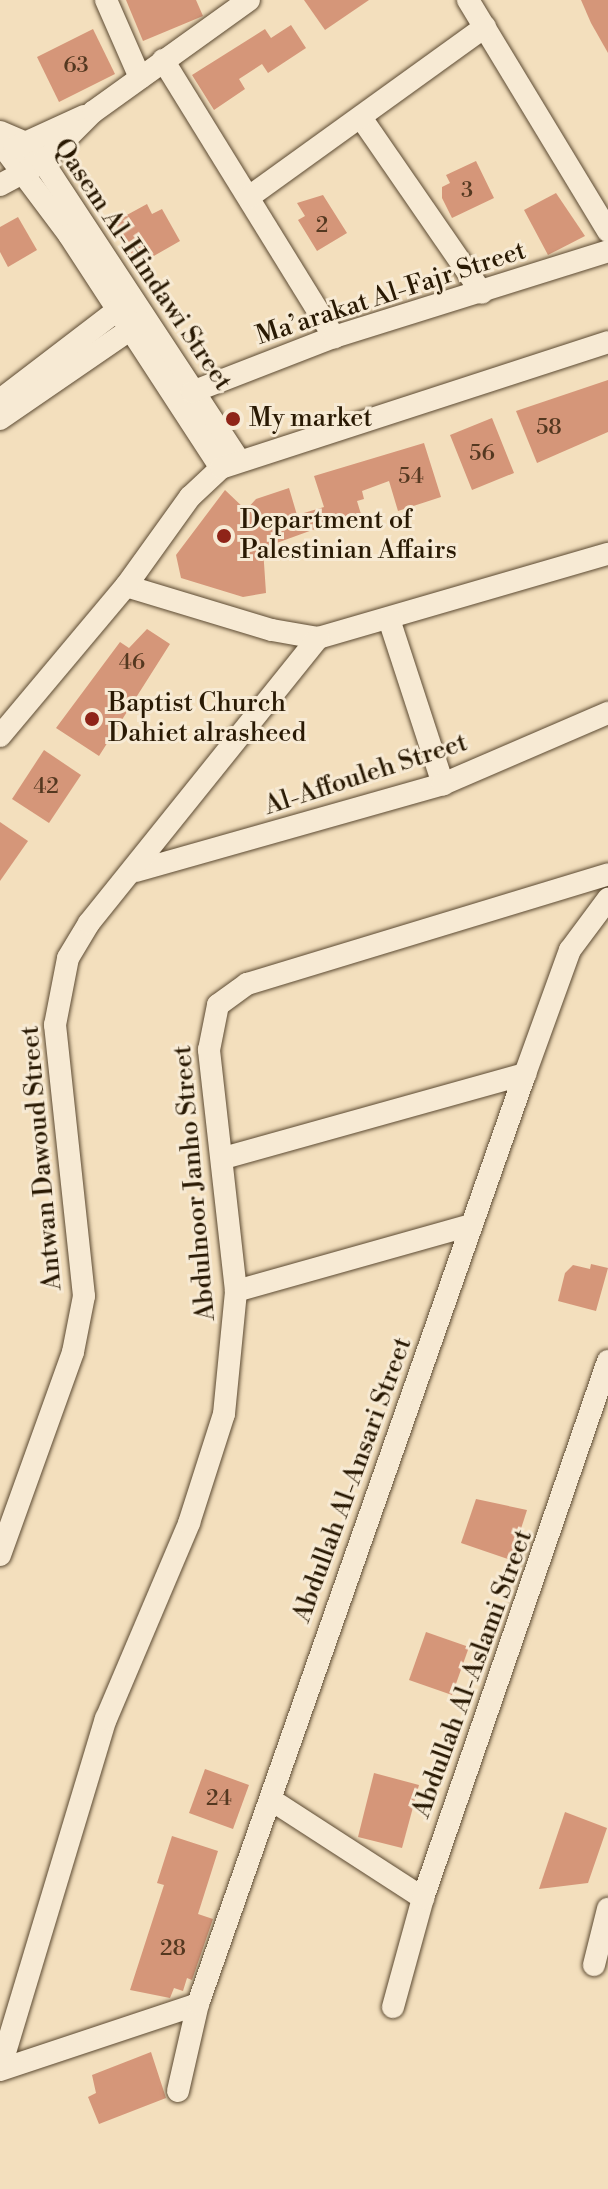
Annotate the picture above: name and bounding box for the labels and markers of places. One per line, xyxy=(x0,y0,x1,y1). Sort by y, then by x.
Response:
place label: My market xyxy=(249,403,373,435)
marker: My market xyxy=(224,410,242,428)
place label: Department of Palestinian Affairs xyxy=(240,505,457,566)
marker: Department of Palestinian Affairs xyxy=(215,527,233,545)
place label: Baptist Church Dahiet alrasheed xyxy=(108,688,306,750)
marker: Baptist Church Dahiet alrasheed xyxy=(83,710,101,728)

